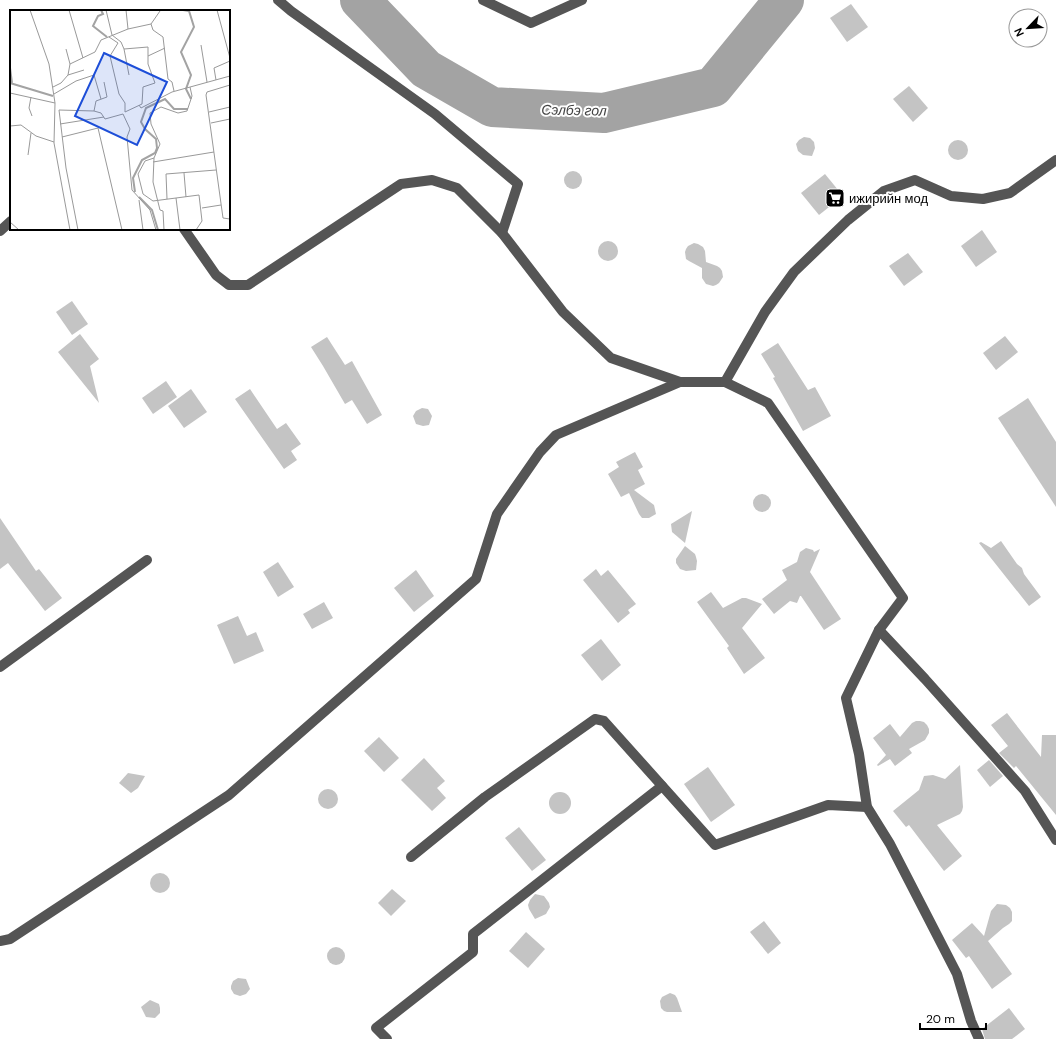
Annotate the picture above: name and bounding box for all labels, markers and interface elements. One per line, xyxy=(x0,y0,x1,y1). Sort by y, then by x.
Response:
north arrow xyxy=(1008,8,1048,48)
inset map xyxy=(10,10,230,230)
text: N xyxy=(1011,26,1027,39)
water label: Сэлбэ гол xyxy=(541,100,607,120)
supermarket icon: ижирийн мод xyxy=(824,187,846,209)
place label: ижирийн мод xyxy=(849,190,928,207)
scale bar xyxy=(920,1005,986,1031)
text: 20 m xyxy=(926,1011,955,1027)

